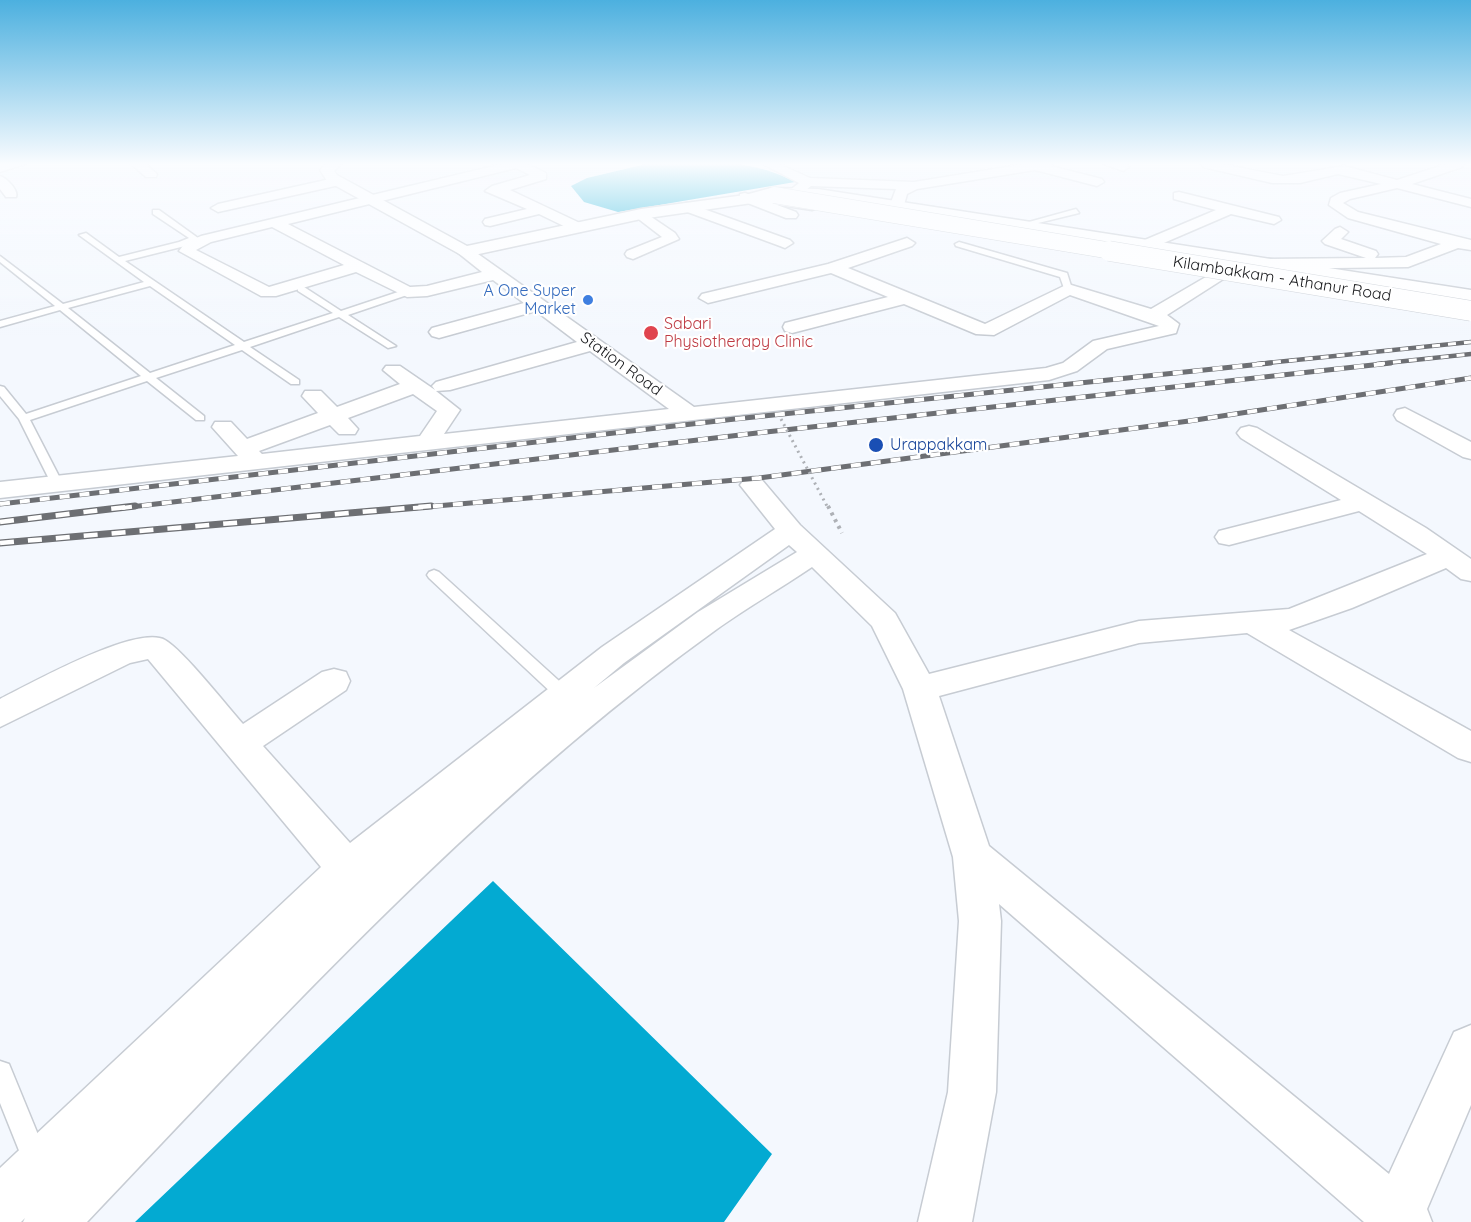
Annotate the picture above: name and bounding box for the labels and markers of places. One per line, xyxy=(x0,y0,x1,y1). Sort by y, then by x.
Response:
place label: A One Super Market xyxy=(483,281,576,319)
marker: A One Super Market xyxy=(581,293,595,307)
place label: Sabari Physiotherapy Clinic xyxy=(664,314,813,352)
marker: Sabari Physiotherapy Clinic xyxy=(642,324,660,342)
place label: Urappakkam xyxy=(890,435,987,455)
marker: Urappakkam xyxy=(867,436,885,454)

